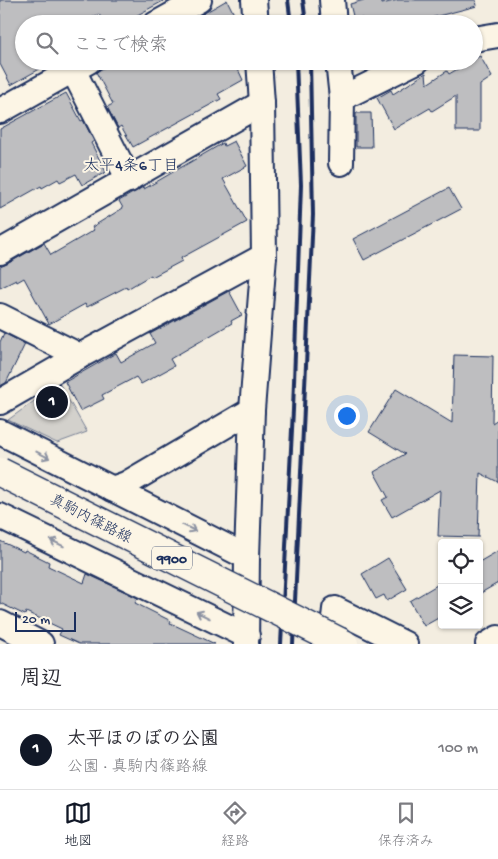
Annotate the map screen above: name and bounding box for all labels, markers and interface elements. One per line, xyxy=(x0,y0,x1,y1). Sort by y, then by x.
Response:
search box xyxy=(15,15,483,70)
icon: search xyxy=(33,29,61,57)
text: ここで検索 xyxy=(73,35,168,58)
district label: 太平4条6丁目 xyxy=(83,157,179,177)
pin: 1 xyxy=(36,383,68,421)
your location xyxy=(334,403,360,429)
one-way arrow xyxy=(36,450,51,460)
street label: 真駒内篠路線 xyxy=(46,490,135,548)
one-way arrow xyxy=(181,523,196,533)
one-way arrow xyxy=(50,538,65,548)
map controls xyxy=(438,539,483,629)
button: locate xyxy=(438,539,483,584)
road number: 9900 xyxy=(152,546,192,570)
button: layers xyxy=(438,584,483,629)
scale bar xyxy=(15,609,76,632)
one-way arrow xyxy=(196,610,211,619)
text: 20 m xyxy=(22,612,50,629)
text: 周辺 xyxy=(20,668,62,693)
text: 太平ほのぼの公園 xyxy=(67,729,219,752)
text: 1 xyxy=(33,740,39,759)
text: 100 m xyxy=(438,740,478,759)
text: 公園 · 真駒内篠路線 xyxy=(67,759,208,778)
tab: 地図 xyxy=(64,799,92,851)
tab: 経路 xyxy=(221,799,249,851)
tab: 保存済み xyxy=(378,799,434,851)

